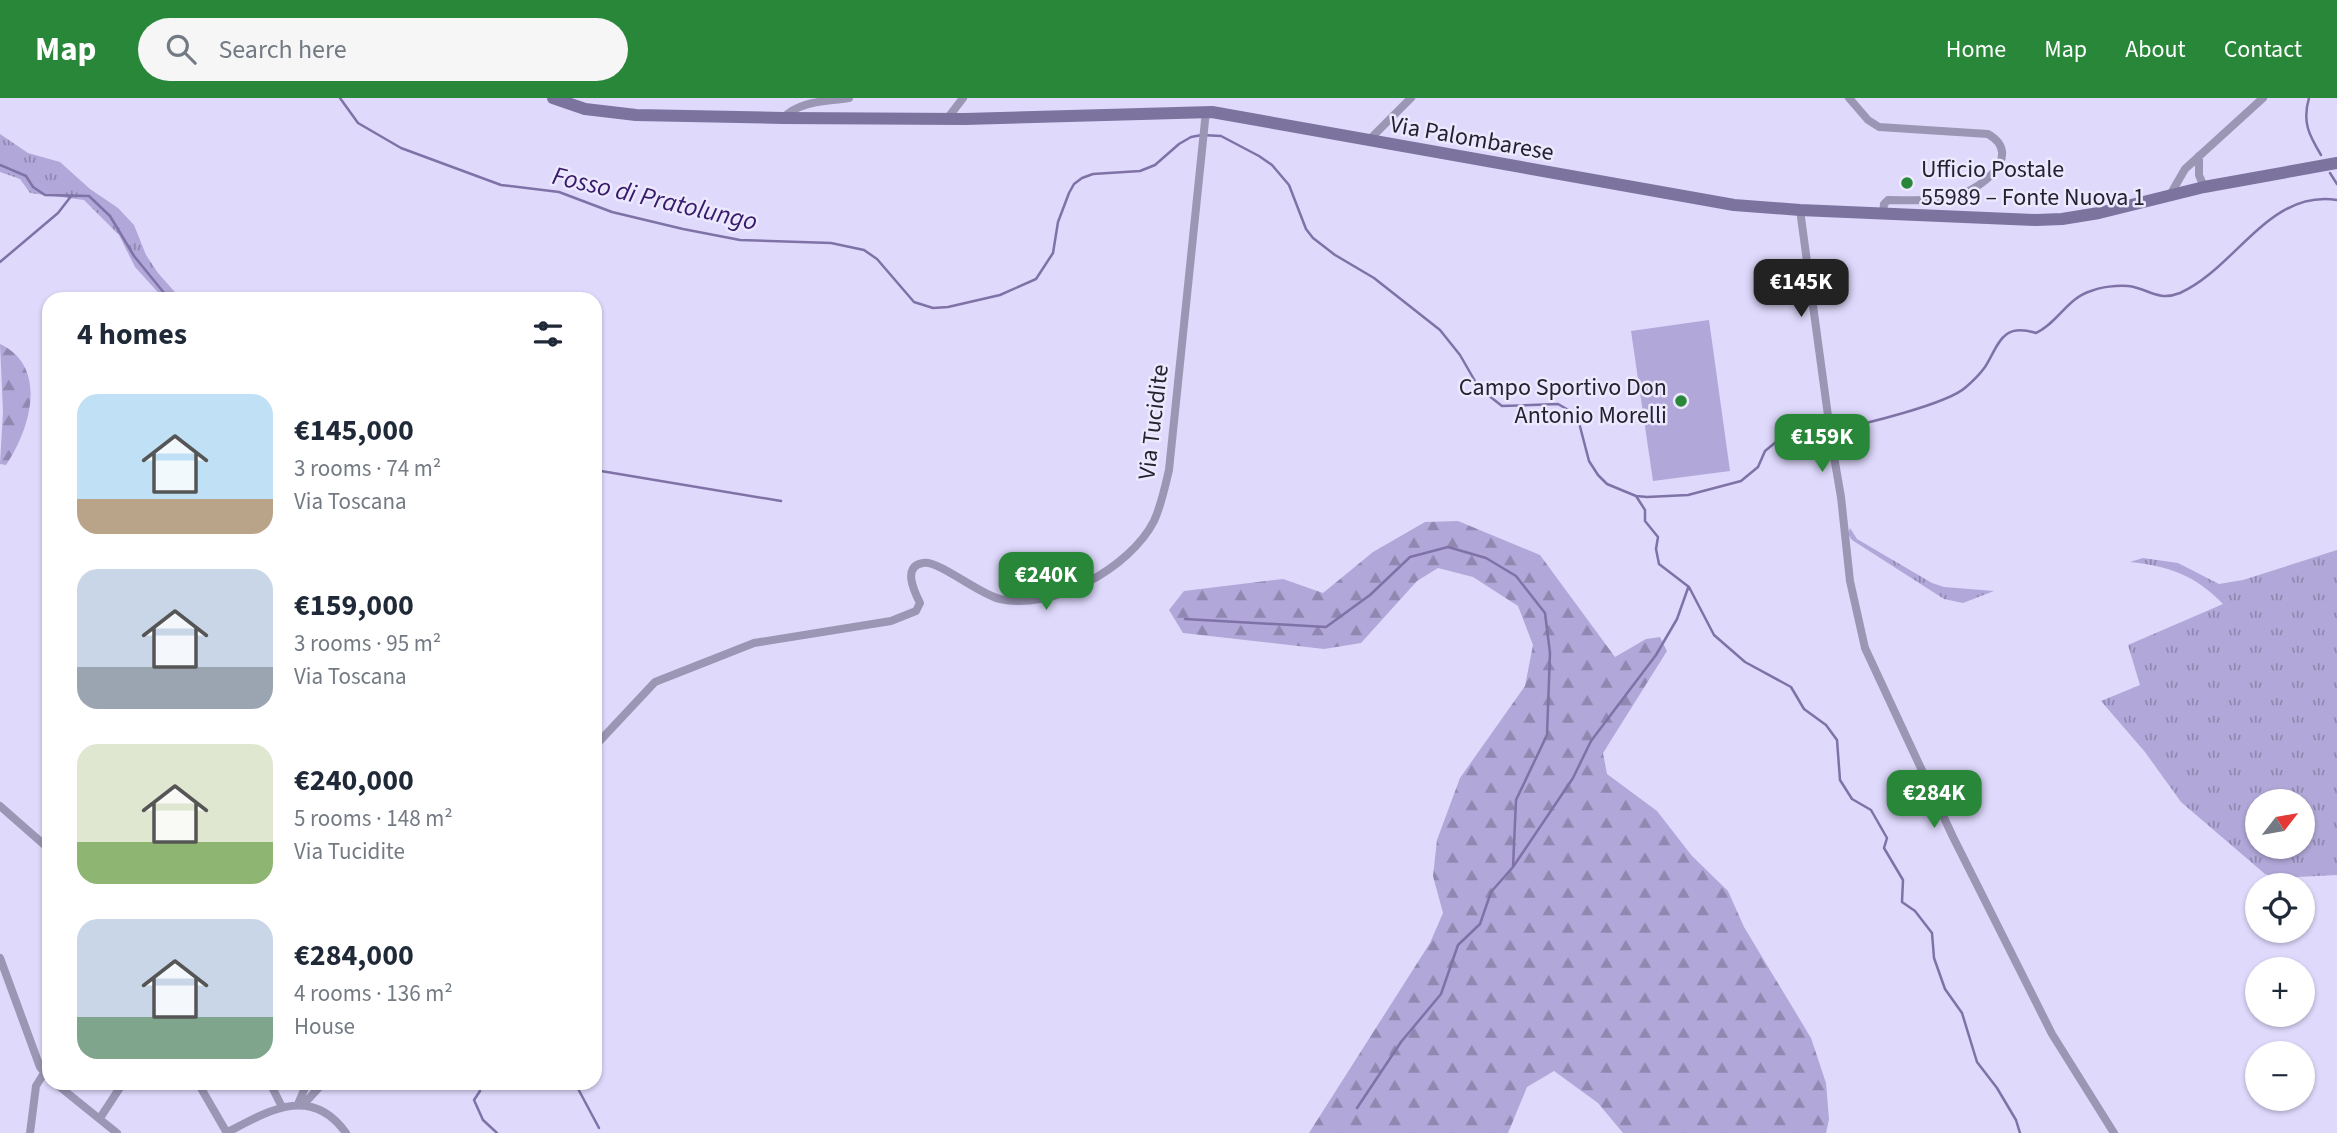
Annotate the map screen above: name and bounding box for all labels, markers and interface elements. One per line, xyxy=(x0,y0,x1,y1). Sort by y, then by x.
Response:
search box xyxy=(138,18,628,81)
text: Map xyxy=(35,26,96,73)
icon: search xyxy=(162,30,200,68)
text: Search here xyxy=(218,31,347,68)
text: Home xyxy=(1946,32,2006,67)
text: Map xyxy=(2044,32,2087,67)
text: About xyxy=(2125,32,2186,67)
text: Contact xyxy=(2224,32,2302,67)
street label: Via Palombarese xyxy=(1387,107,1557,170)
place label: Ufficio Postale 55989 – Fonte Nuova 1 xyxy=(1921,152,2145,215)
water label: Fosso di Pratolungo xyxy=(549,157,761,240)
marker: Ufficio Postale 55989 – Fonte Nuova 1 xyxy=(1899,175,1915,191)
pin: €145K xyxy=(1752,260,1850,319)
text: €145K xyxy=(1770,265,1832,298)
text: 4 homes xyxy=(77,313,187,356)
icon: filters xyxy=(529,315,567,353)
street label: Via Tucidite xyxy=(1129,362,1178,482)
place label: Campo Sportivo Don Antonio Morelli xyxy=(1459,370,1667,433)
marker: Campo Sportivo Don Antonio Morelli xyxy=(1673,393,1689,409)
text: €145,000 xyxy=(294,409,414,452)
pin: €159K xyxy=(1773,414,1871,474)
text: €159K xyxy=(1791,420,1853,453)
icon: home xyxy=(133,422,217,506)
text: 3 rooms · 74 m² xyxy=(294,452,441,485)
text: Via Toscana xyxy=(294,485,407,518)
pin: €240K xyxy=(997,552,1095,612)
text: €240K xyxy=(1015,558,1077,591)
text: €159,000 xyxy=(294,584,414,627)
icon: home xyxy=(133,597,217,681)
text: 3 rooms · 95 m² xyxy=(294,627,441,660)
text: Via Toscana xyxy=(294,660,407,693)
text: €240,000 xyxy=(294,759,414,802)
pin: €284K xyxy=(1885,770,1983,830)
icon: home xyxy=(133,772,217,856)
text: €284K xyxy=(1903,776,1965,809)
north arrow xyxy=(2245,789,2315,859)
map controls xyxy=(2245,789,2315,1111)
text: 5 rooms · 148 m² xyxy=(294,802,453,835)
text: Via Tucidite xyxy=(294,835,405,868)
button: locate xyxy=(2245,873,2315,943)
text: €284,000 xyxy=(294,934,414,977)
icon: home xyxy=(133,947,217,1031)
button: + xyxy=(2245,957,2315,1027)
text: 4 rooms · 136 m² xyxy=(294,977,453,1010)
text: House xyxy=(294,1010,355,1043)
button: − xyxy=(2245,1041,2315,1111)

